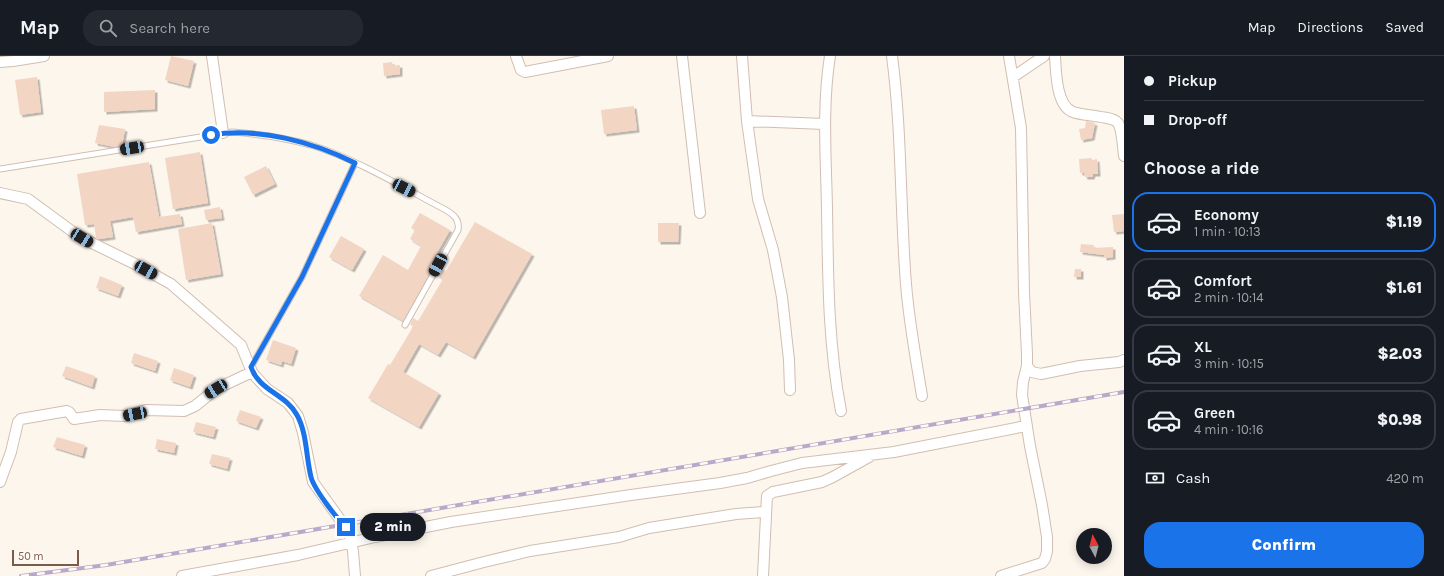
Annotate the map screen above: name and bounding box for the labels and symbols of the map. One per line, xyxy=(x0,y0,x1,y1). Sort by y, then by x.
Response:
route start xyxy=(202,126,220,144)
car xyxy=(119,140,145,156)
car xyxy=(391,177,417,199)
car xyxy=(69,227,95,249)
car xyxy=(427,252,449,278)
car xyxy=(133,259,159,281)
car xyxy=(203,378,229,400)
car xyxy=(122,406,148,422)
callout: 2 min xyxy=(360,513,426,541)
route end xyxy=(337,518,355,536)
north arrow xyxy=(1076,528,1112,564)
scale bar xyxy=(12,548,79,567)

